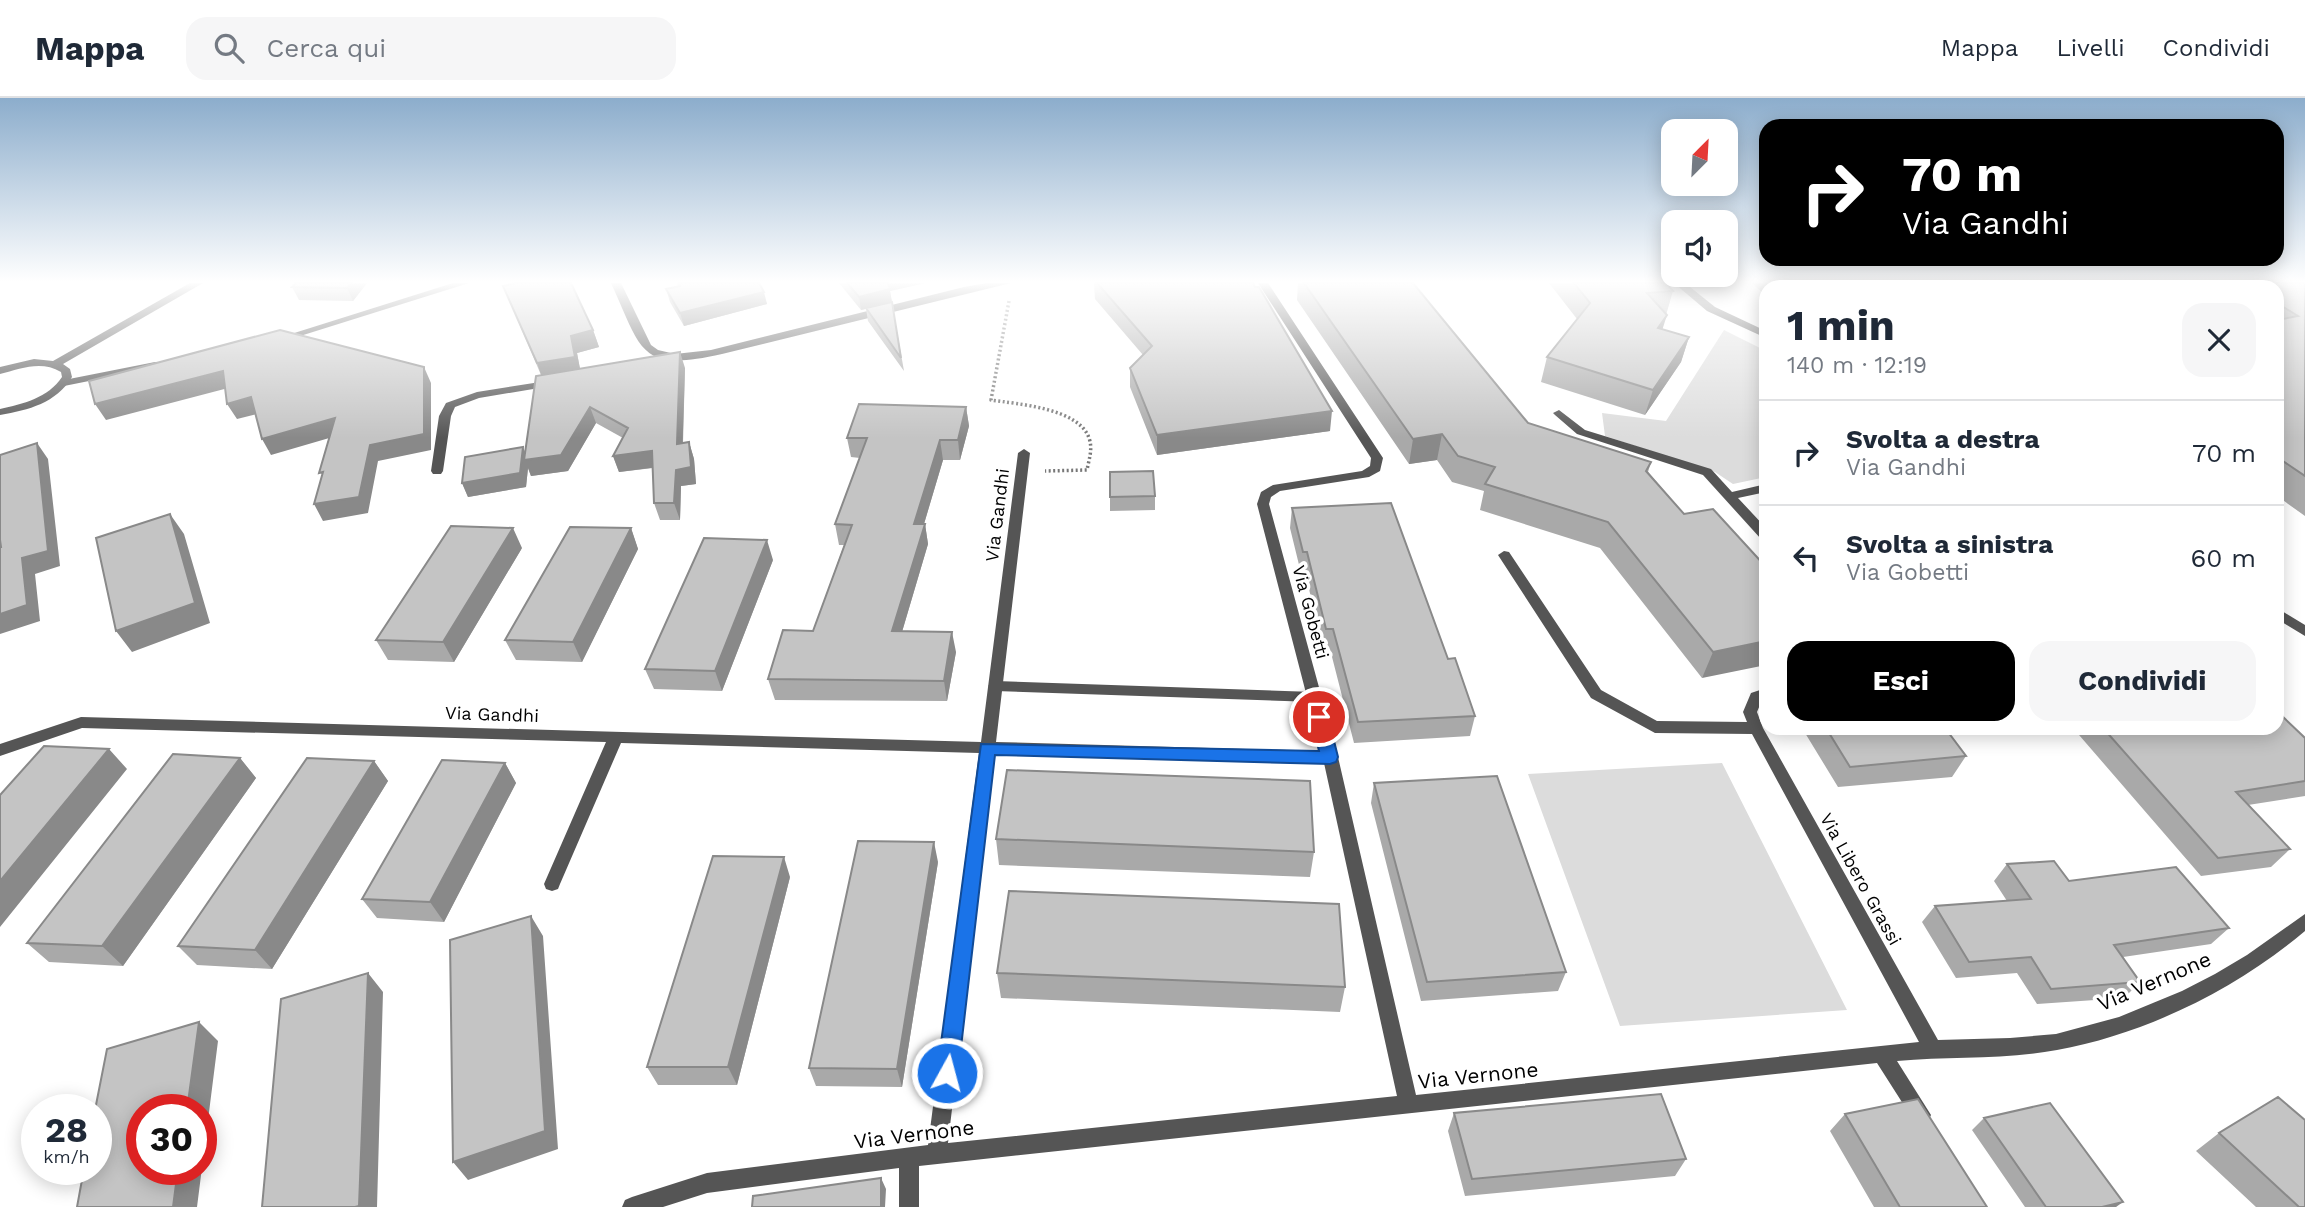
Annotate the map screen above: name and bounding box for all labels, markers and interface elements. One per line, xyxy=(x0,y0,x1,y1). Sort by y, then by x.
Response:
search box xyxy=(186,17,676,80)
text: Mappa xyxy=(35,29,144,68)
icon: search xyxy=(210,29,248,67)
text: Cerca qui xyxy=(266,33,386,63)
text: Mappa xyxy=(1941,34,2018,62)
text: Livelli xyxy=(2056,34,2125,62)
text: Condividi xyxy=(2163,34,2270,62)
north arrow xyxy=(1661,119,1738,196)
map controls xyxy=(1661,119,1738,287)
text: 70 m xyxy=(1902,145,2022,203)
icon: right xyxy=(1787,147,1878,238)
text: Via Gandhi xyxy=(1902,204,2069,242)
button: sound xyxy=(1661,210,1738,287)
text: 1 min xyxy=(1787,301,1895,350)
button: close xyxy=(2182,303,2256,377)
text: 140 m · 12:19 xyxy=(1787,352,1927,379)
text: Svolta a destra xyxy=(1846,424,2039,454)
icon: right xyxy=(1787,434,1825,472)
text: 70 m xyxy=(2192,438,2256,468)
text: Via Gandhi xyxy=(1846,454,1966,481)
street label: Via Gandhi xyxy=(981,467,1013,563)
text: Svolta a sinistra xyxy=(1846,529,2053,559)
icon: left xyxy=(1787,539,1825,577)
text: 60 m xyxy=(2190,543,2256,573)
text: Via Gobetti xyxy=(1846,559,1969,586)
street label: Via Gobetti xyxy=(1288,563,1334,661)
button: Esci xyxy=(1787,641,2015,721)
button: Condividi xyxy=(2029,641,2256,721)
pin xyxy=(1289,687,1349,747)
icon: arrive xyxy=(1300,698,1338,736)
street label: Via Gandhi xyxy=(445,702,539,726)
street label: Via Libero Grassi xyxy=(1816,809,1906,949)
street label: Via Vernone xyxy=(2093,946,2215,1016)
position arrow xyxy=(910,1036,984,1110)
street label: Via Vernone xyxy=(1416,1056,1540,1094)
speed limit sign: 30 xyxy=(126,1094,217,1185)
text: 28 xyxy=(45,1109,88,1151)
street label: Via Vernone xyxy=(852,1114,976,1154)
text: km/h xyxy=(43,1146,90,1167)

